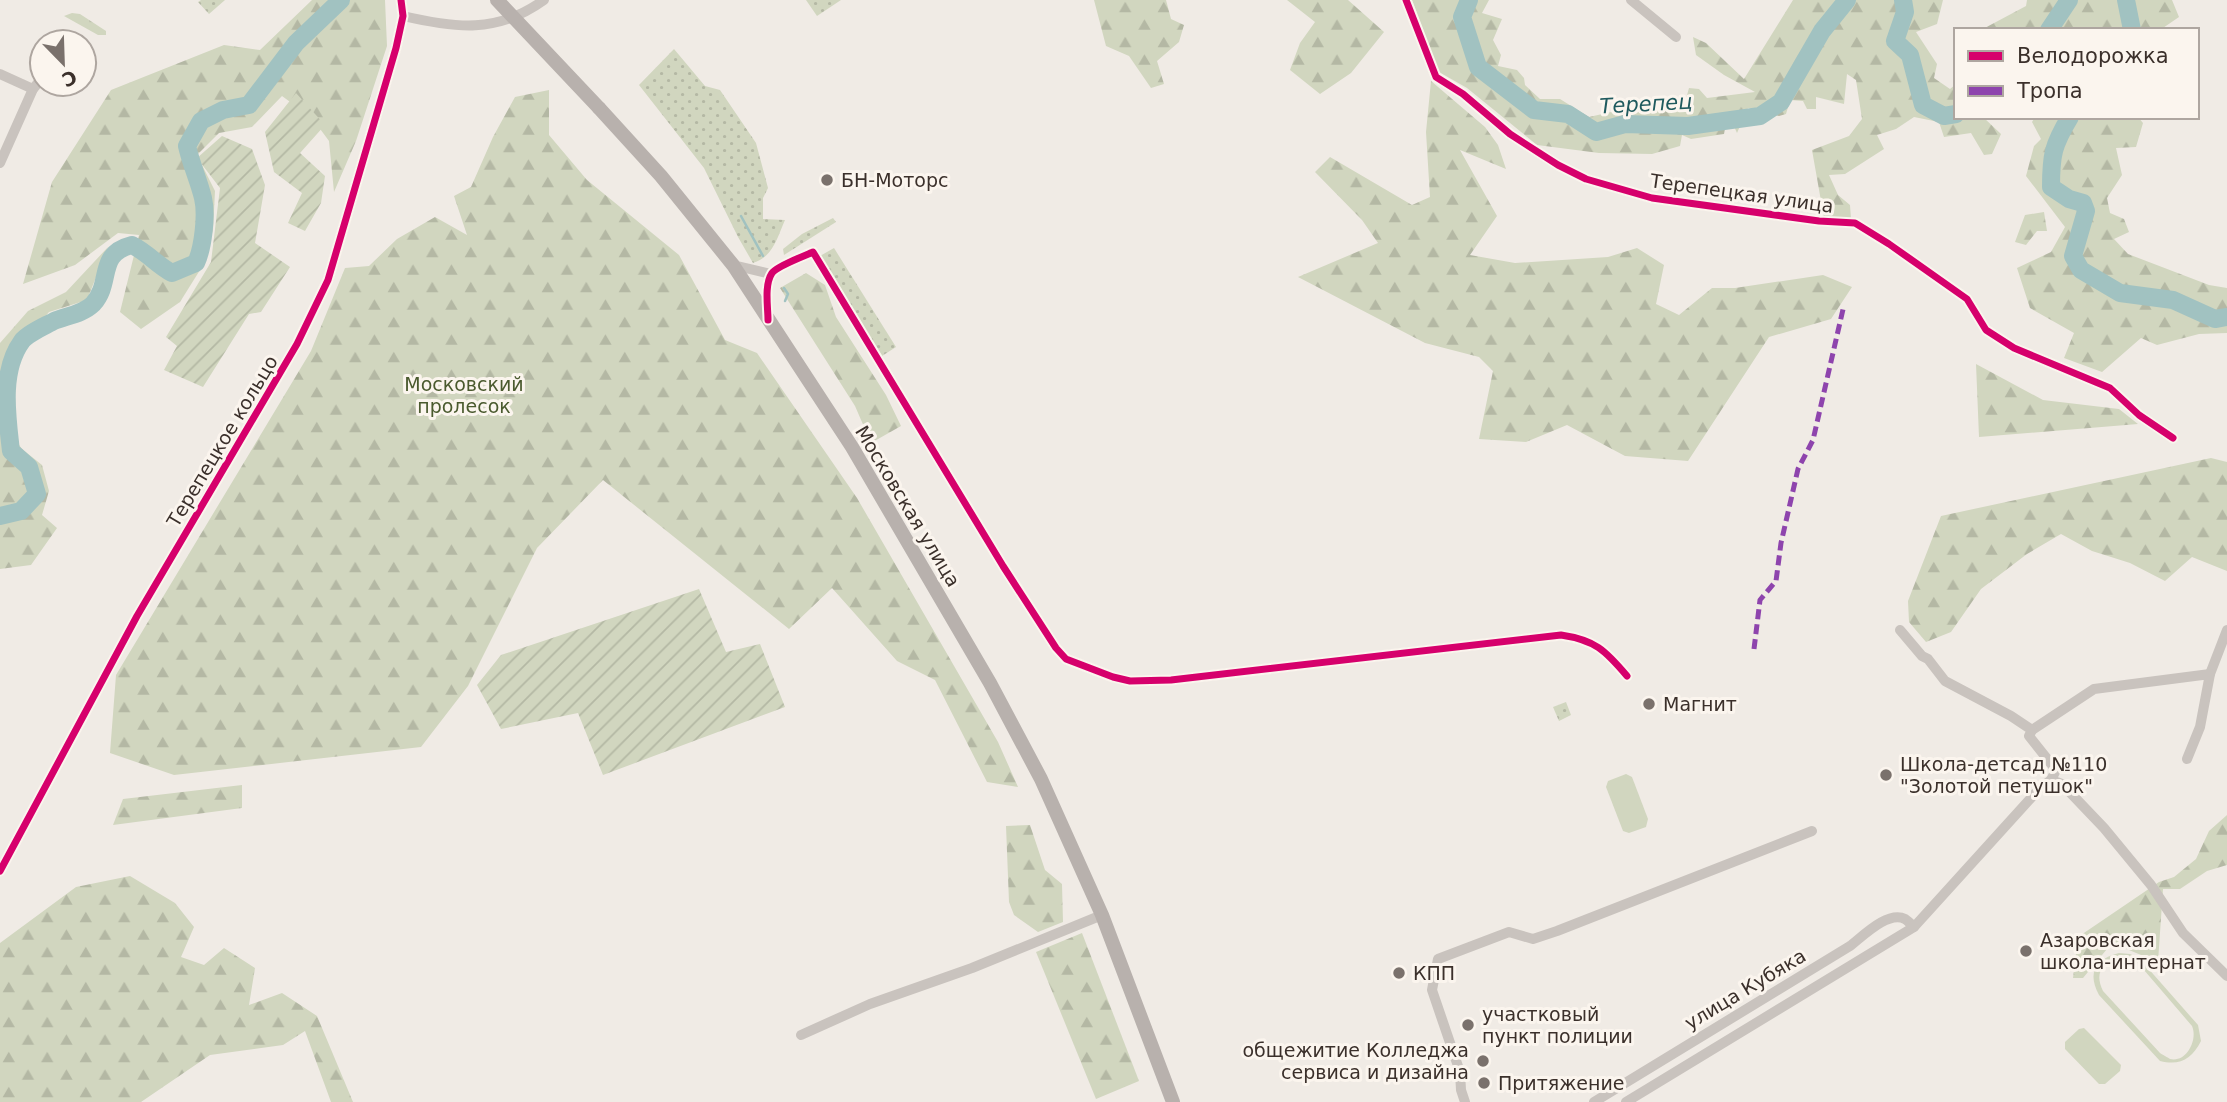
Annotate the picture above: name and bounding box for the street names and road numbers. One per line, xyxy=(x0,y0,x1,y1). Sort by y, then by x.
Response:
street label: Терепецкая улица xyxy=(1648,169,1835,217)
street label: Терепецкое кольцо xyxy=(162,351,282,531)
street label: Московская улица xyxy=(851,421,965,591)
street label: улица Кубяка xyxy=(1680,944,1810,1034)

